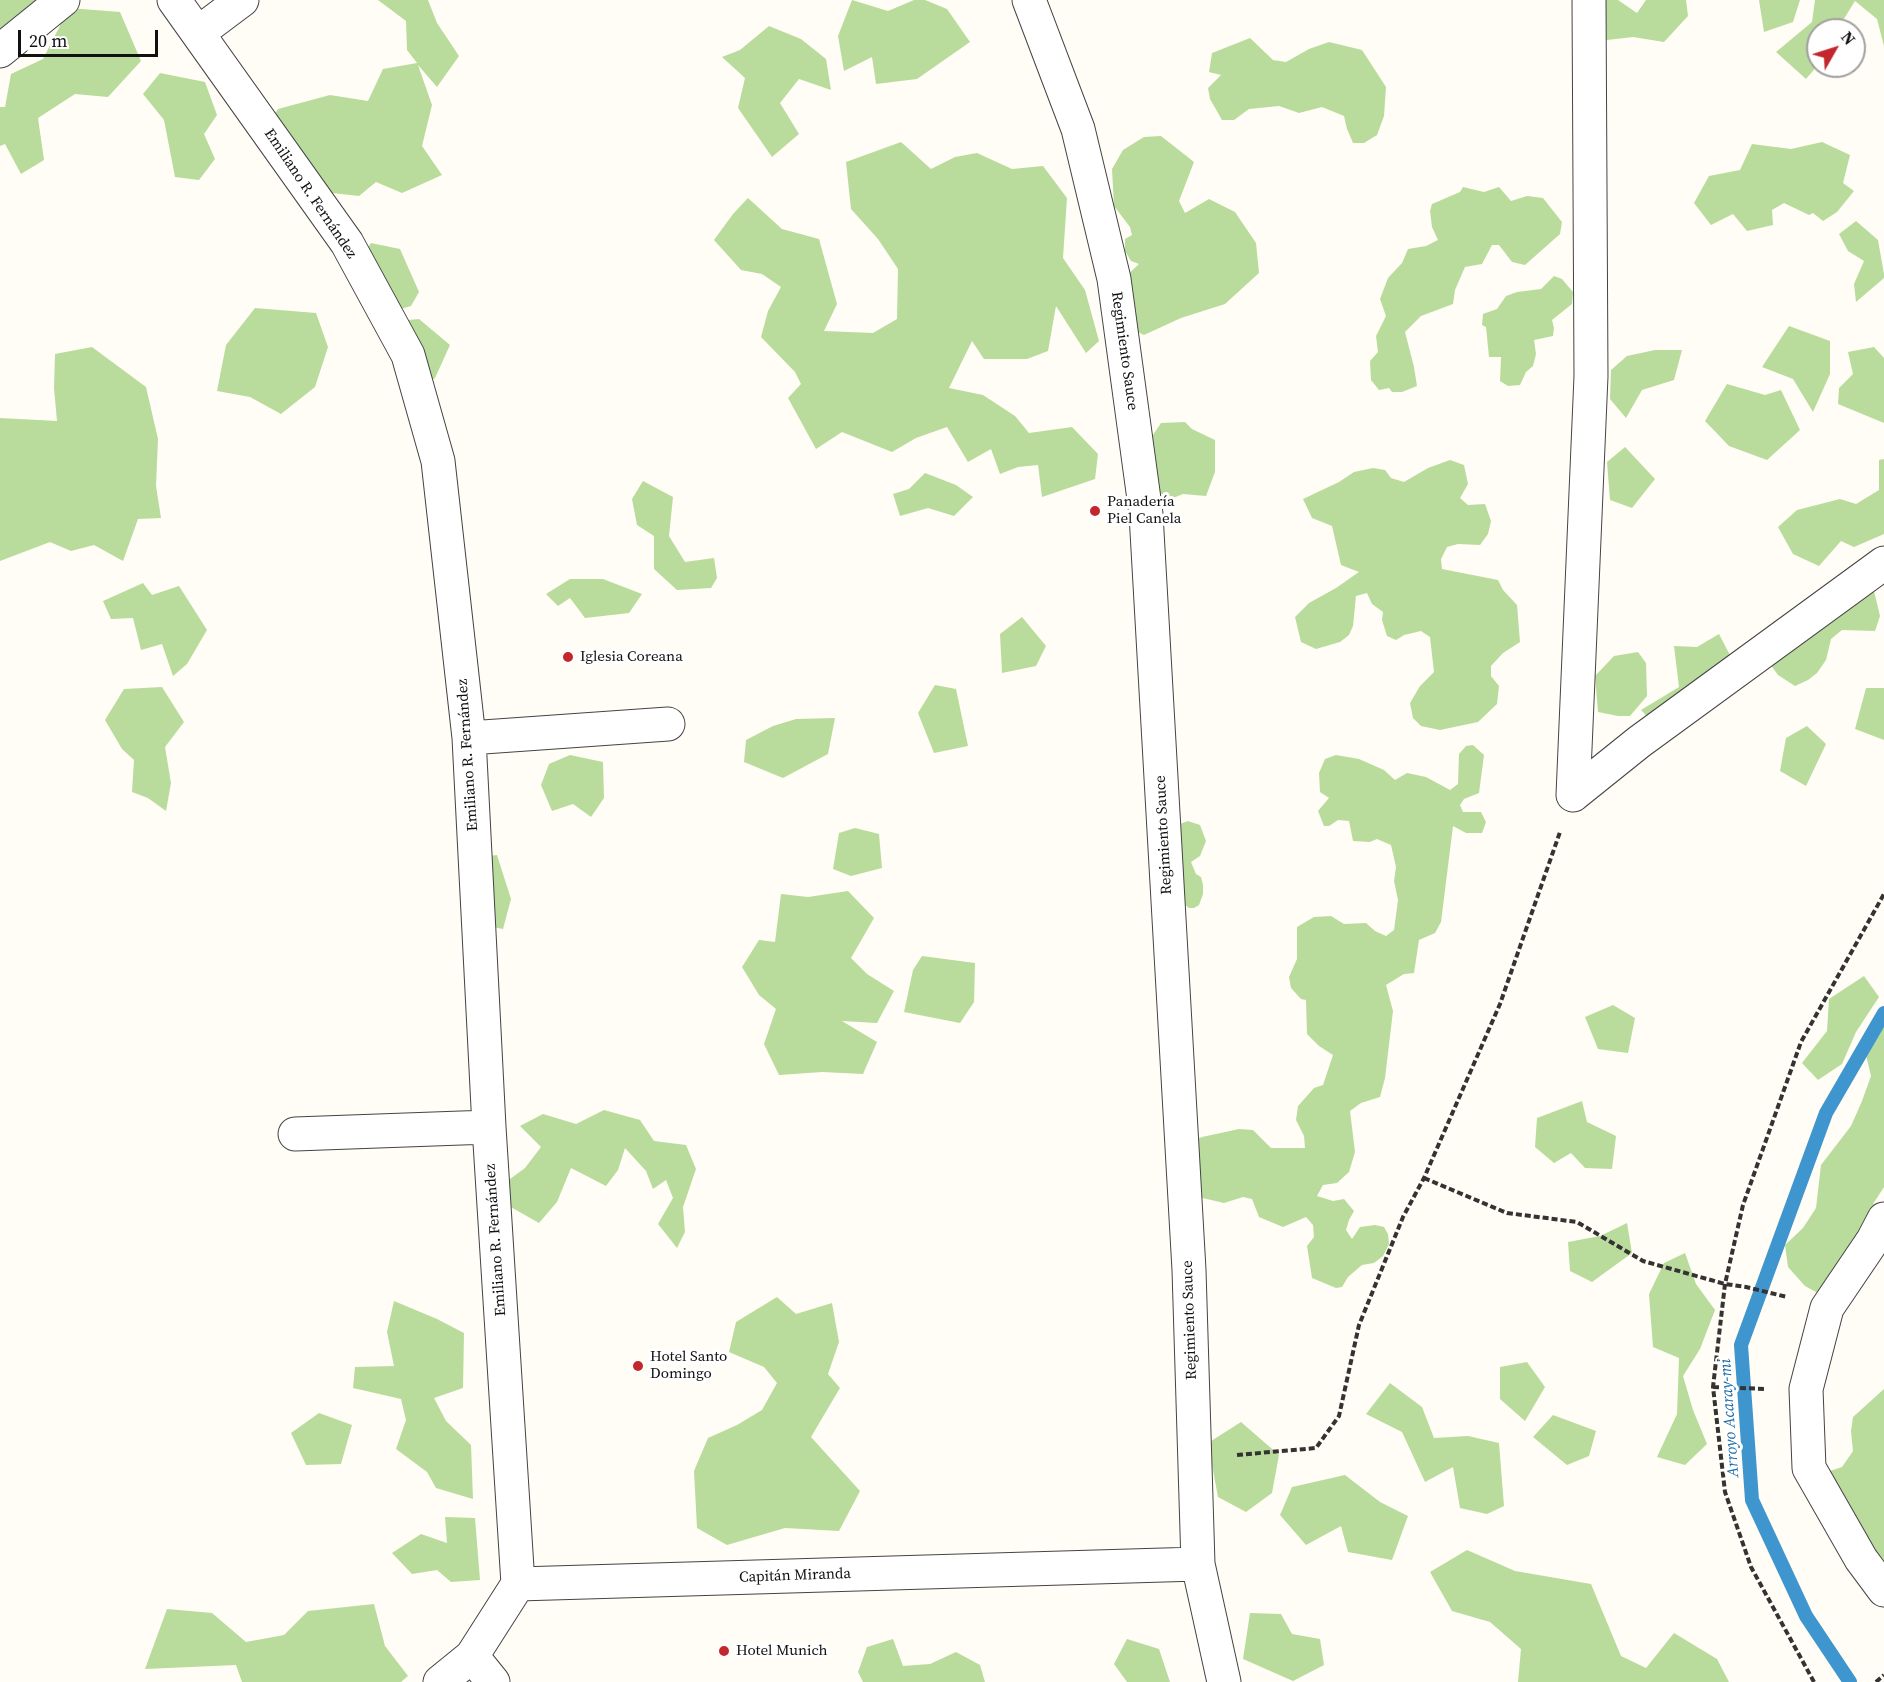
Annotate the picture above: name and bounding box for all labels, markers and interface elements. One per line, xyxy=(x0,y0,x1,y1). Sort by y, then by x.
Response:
scale bar xyxy=(21,18,160,56)
north arrow xyxy=(1806,18,1866,78)
text: N xyxy=(1836,26,1861,49)
text: 20 m xyxy=(29,28,67,53)
street label: Emiliano R. Fernández xyxy=(260,126,360,262)
street label: Regimiento Sauce xyxy=(1107,291,1141,411)
place label: Panadería Piel Canela xyxy=(1107,493,1181,528)
marker: Panadería Piel Canela xyxy=(1088,504,1102,518)
place label: Iglesia Coreana xyxy=(580,648,683,666)
marker: Iglesia Coreana xyxy=(561,650,575,664)
street label: Emiliano R. Fernández xyxy=(454,678,482,832)
street label: Regimiento Sauce xyxy=(1152,775,1176,895)
street label: Emiliano R. Fernández xyxy=(482,1163,510,1317)
street label: Regimiento Sauce xyxy=(1179,1260,1201,1380)
place label: Hotel Santo Domingo xyxy=(650,1348,727,1383)
water label: Arroyo Acaray-mi xyxy=(1716,1358,1744,1478)
marker: Hotel Santo Domingo xyxy=(631,1359,645,1373)
street label: Capitán Miranda xyxy=(739,1565,851,1587)
place label: Hotel Munich xyxy=(736,1642,828,1660)
marker: Hotel Munich xyxy=(717,1644,731,1658)

